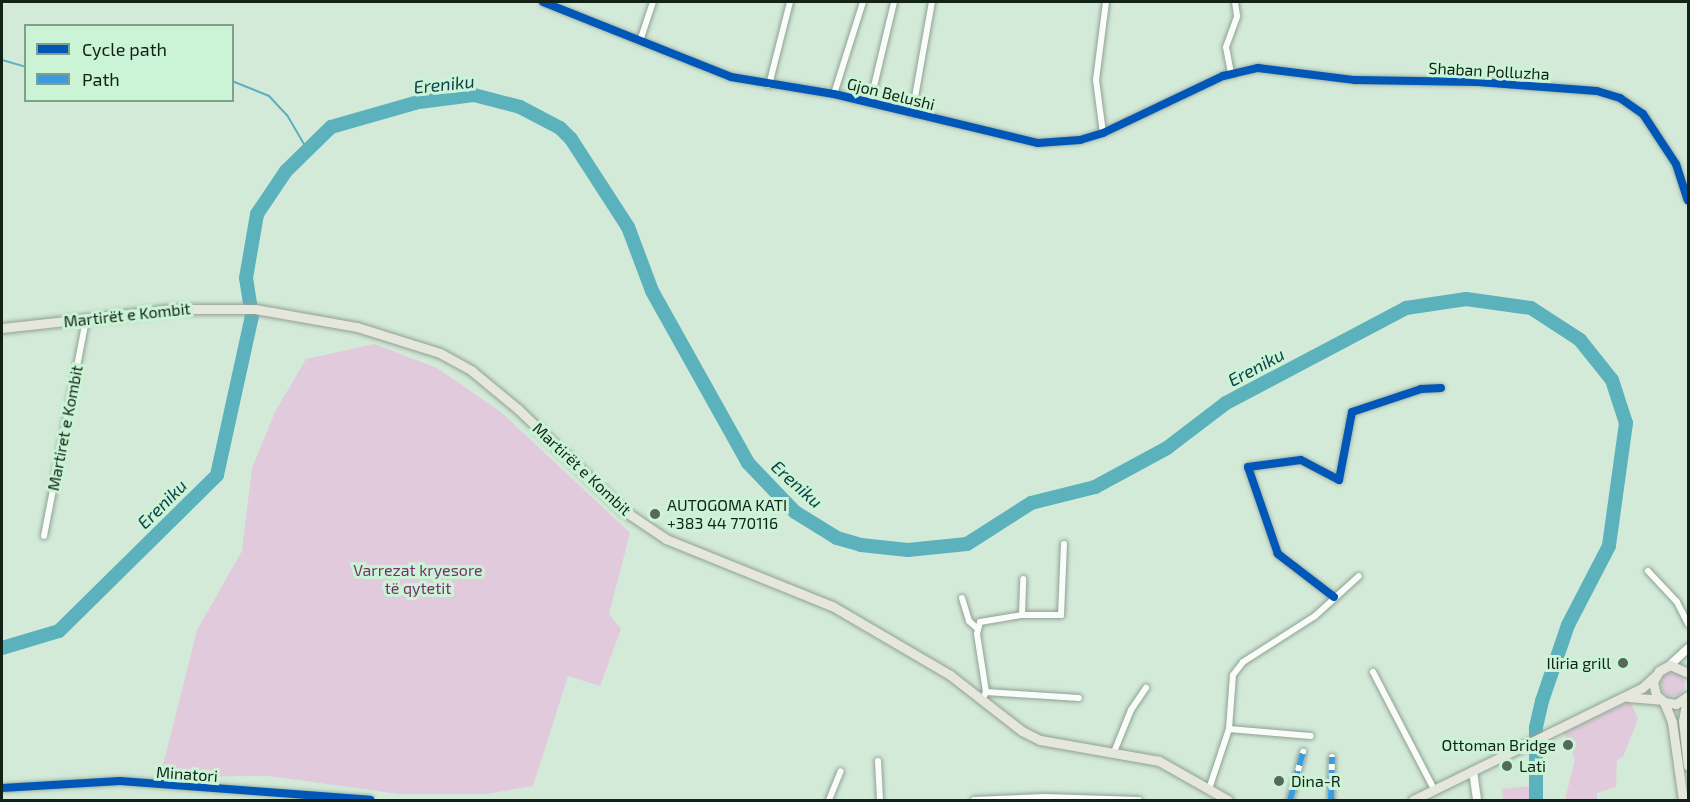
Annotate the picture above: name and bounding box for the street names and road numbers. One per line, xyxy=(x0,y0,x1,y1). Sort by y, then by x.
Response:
street label: Shaban Polluzha xyxy=(1428,58,1550,84)
street label: Gjon Belushi xyxy=(845,74,937,114)
street label: Martirët e Kombit xyxy=(63,299,191,331)
street label: Martiret e Kombit xyxy=(43,364,87,492)
street label: Martirët e Kombit xyxy=(529,419,635,519)
street label: Minatori xyxy=(156,762,218,786)

